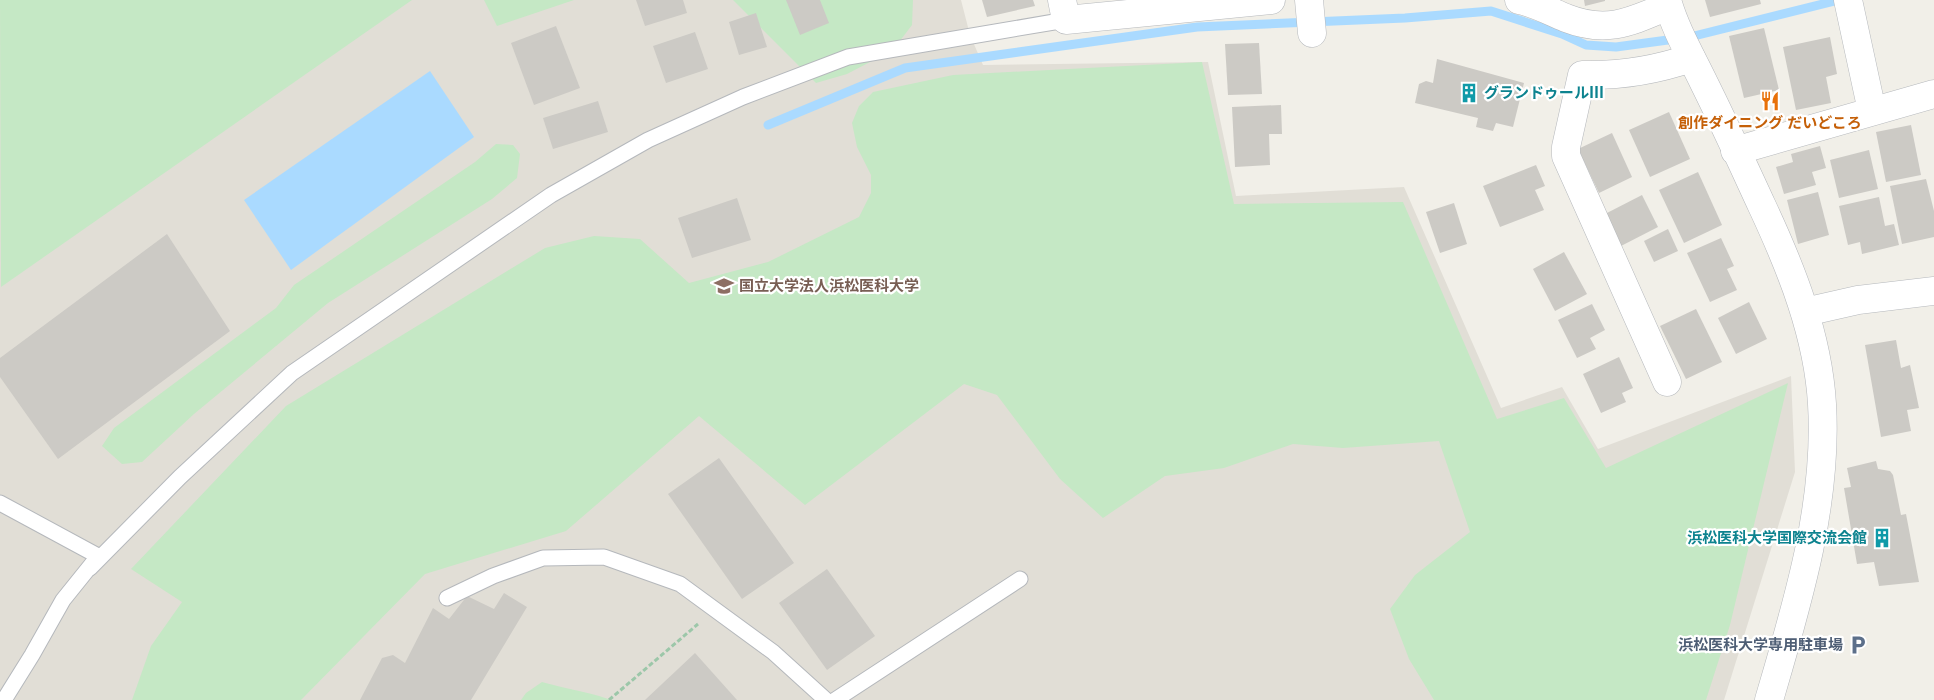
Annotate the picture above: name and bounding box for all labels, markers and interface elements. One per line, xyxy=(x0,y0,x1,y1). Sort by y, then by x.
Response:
building icon: グランドゥールⅢ xyxy=(1458,82,1480,104)
place label: グランドゥールⅢ xyxy=(1484,82,1604,102)
restaurant icon: 創作ダイニング だいどころ xyxy=(1759,90,1781,112)
place label: 創作ダイニング だいどころ xyxy=(1678,112,1862,132)
school or university icon: 国立大学法人浜松医科大学 xyxy=(713,275,735,297)
place label: 国立大学法人浜松医科大学 xyxy=(739,275,919,295)
place label: 浜松医科大学国際交流会館 xyxy=(1687,527,1867,547)
building icon: 浜松医科大学国際交流会館 xyxy=(1871,527,1893,549)
place label: 浜松医科大学専用駐車場 xyxy=(1678,634,1843,654)
parking icon: 浜松医科大学専用駐車場 xyxy=(1847,634,1869,656)

